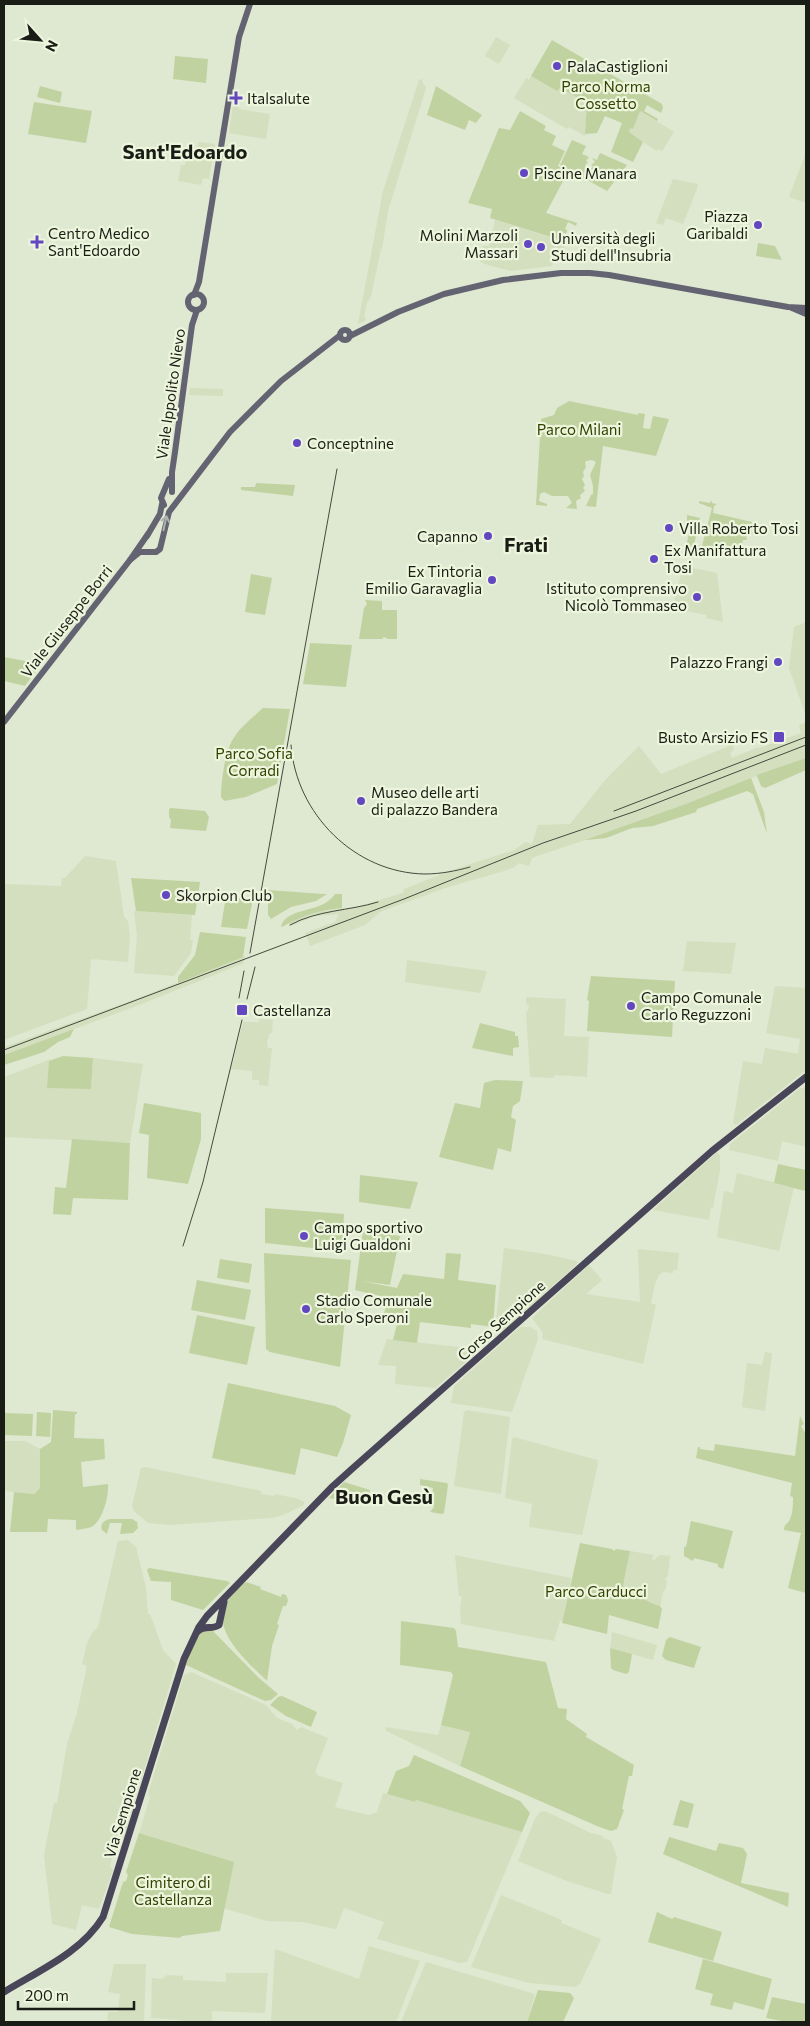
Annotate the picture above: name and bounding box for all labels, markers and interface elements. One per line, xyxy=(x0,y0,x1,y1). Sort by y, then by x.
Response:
north arrow xyxy=(15,15,65,65)
text: N xyxy=(42,38,62,55)
place label: PalaCastiglioni xyxy=(567,57,668,75)
marker: PalaCastiglioni xyxy=(551,60,563,72)
park label: Parco Norma Cossetto xyxy=(561,77,651,112)
place label: Italsalute xyxy=(247,89,310,107)
marker: Italsalute xyxy=(229,91,243,105)
district label: Sant'Edoardo xyxy=(123,139,247,163)
place label: Piscine Manara xyxy=(534,164,637,182)
marker: Piscine Manara xyxy=(518,167,530,179)
place label: Piazza Garibaldi xyxy=(686,207,748,242)
marker: Piazza Garibaldi xyxy=(752,219,764,231)
place label: Centro Medico Sant'Edoardo xyxy=(48,224,150,259)
place label: Molini Marzoli Massari xyxy=(420,226,518,261)
place label: Università degli Studi dell'Insubria xyxy=(551,229,671,264)
marker: Centro Medico Sant'Edoardo xyxy=(30,235,44,249)
marker: Molini Marzoli Massari xyxy=(522,238,534,250)
marker: Università degli Studi dell'Insubria xyxy=(535,241,547,253)
street label: Viale Ippolito Nievo xyxy=(152,327,188,461)
park label: Parco Milani xyxy=(537,420,621,438)
place label: Conceptnine xyxy=(307,434,394,452)
marker: Conceptnine xyxy=(291,437,303,449)
one-way arrow xyxy=(161,516,171,532)
place label: Villa Roberto Tosi xyxy=(679,519,799,537)
marker: Villa Roberto Tosi xyxy=(663,522,675,534)
place label: Capanno xyxy=(417,527,478,545)
marker: Capanno xyxy=(482,530,494,542)
district label: Frati xyxy=(504,532,548,556)
place label: Ex Manifattura Tosi xyxy=(664,541,766,576)
marker: Ex Manifattura Tosi xyxy=(648,553,660,565)
street label: Viale Giuseppe Borri xyxy=(17,561,115,681)
place label: Ex Tintoria Emilio Garavaglia xyxy=(365,562,482,597)
marker: Ex Tintoria Emilio Garavaglia xyxy=(486,574,498,586)
place label: Istituto comprensivo Nicolò Tommaseo xyxy=(546,579,687,614)
marker: Istituto comprensivo Nicolò Tommaseo xyxy=(691,591,703,603)
place label: Palazzo Frangi xyxy=(670,653,768,671)
marker: Palazzo Frangi xyxy=(772,656,784,668)
place label: Busto Arsizio FS xyxy=(658,728,768,746)
marker: Busto Arsizio FS xyxy=(772,730,786,744)
park label: Parco Sofia Corradi xyxy=(215,744,293,779)
place label: Museo delle arti di palazzo Bandera xyxy=(371,783,498,818)
marker: Museo delle arti di palazzo Bandera xyxy=(355,795,367,807)
place label: Skorpion Club xyxy=(176,886,272,904)
marker: Skorpion Club xyxy=(160,889,172,901)
place label: Campo Comunale Carlo Reguzzoni xyxy=(641,988,762,1023)
marker: Campo Comunale Carlo Reguzzoni xyxy=(625,1000,637,1012)
place label: Castellanza xyxy=(253,1001,331,1019)
marker: Castellanza xyxy=(235,1003,249,1017)
place label: Campo sportivo Luigi Gualdoni xyxy=(314,1218,423,1253)
marker: Campo sportivo Luigi Gualdoni xyxy=(298,1230,310,1242)
street label: Corso Sempione xyxy=(453,1276,549,1364)
place label: Stadio Comunale Carlo Speroni xyxy=(316,1291,432,1326)
marker: Stadio Comunale Carlo Speroni xyxy=(300,1303,312,1315)
district label: Buon Gesù xyxy=(335,1484,433,1508)
park label: Parco Carducci xyxy=(545,1582,647,1600)
street label: Via Sempione xyxy=(100,1766,144,1860)
park label: Cimitero di Castellanza xyxy=(134,1873,212,1908)
scale bar xyxy=(18,1978,134,2010)
text: 200 m xyxy=(25,1986,69,2004)

